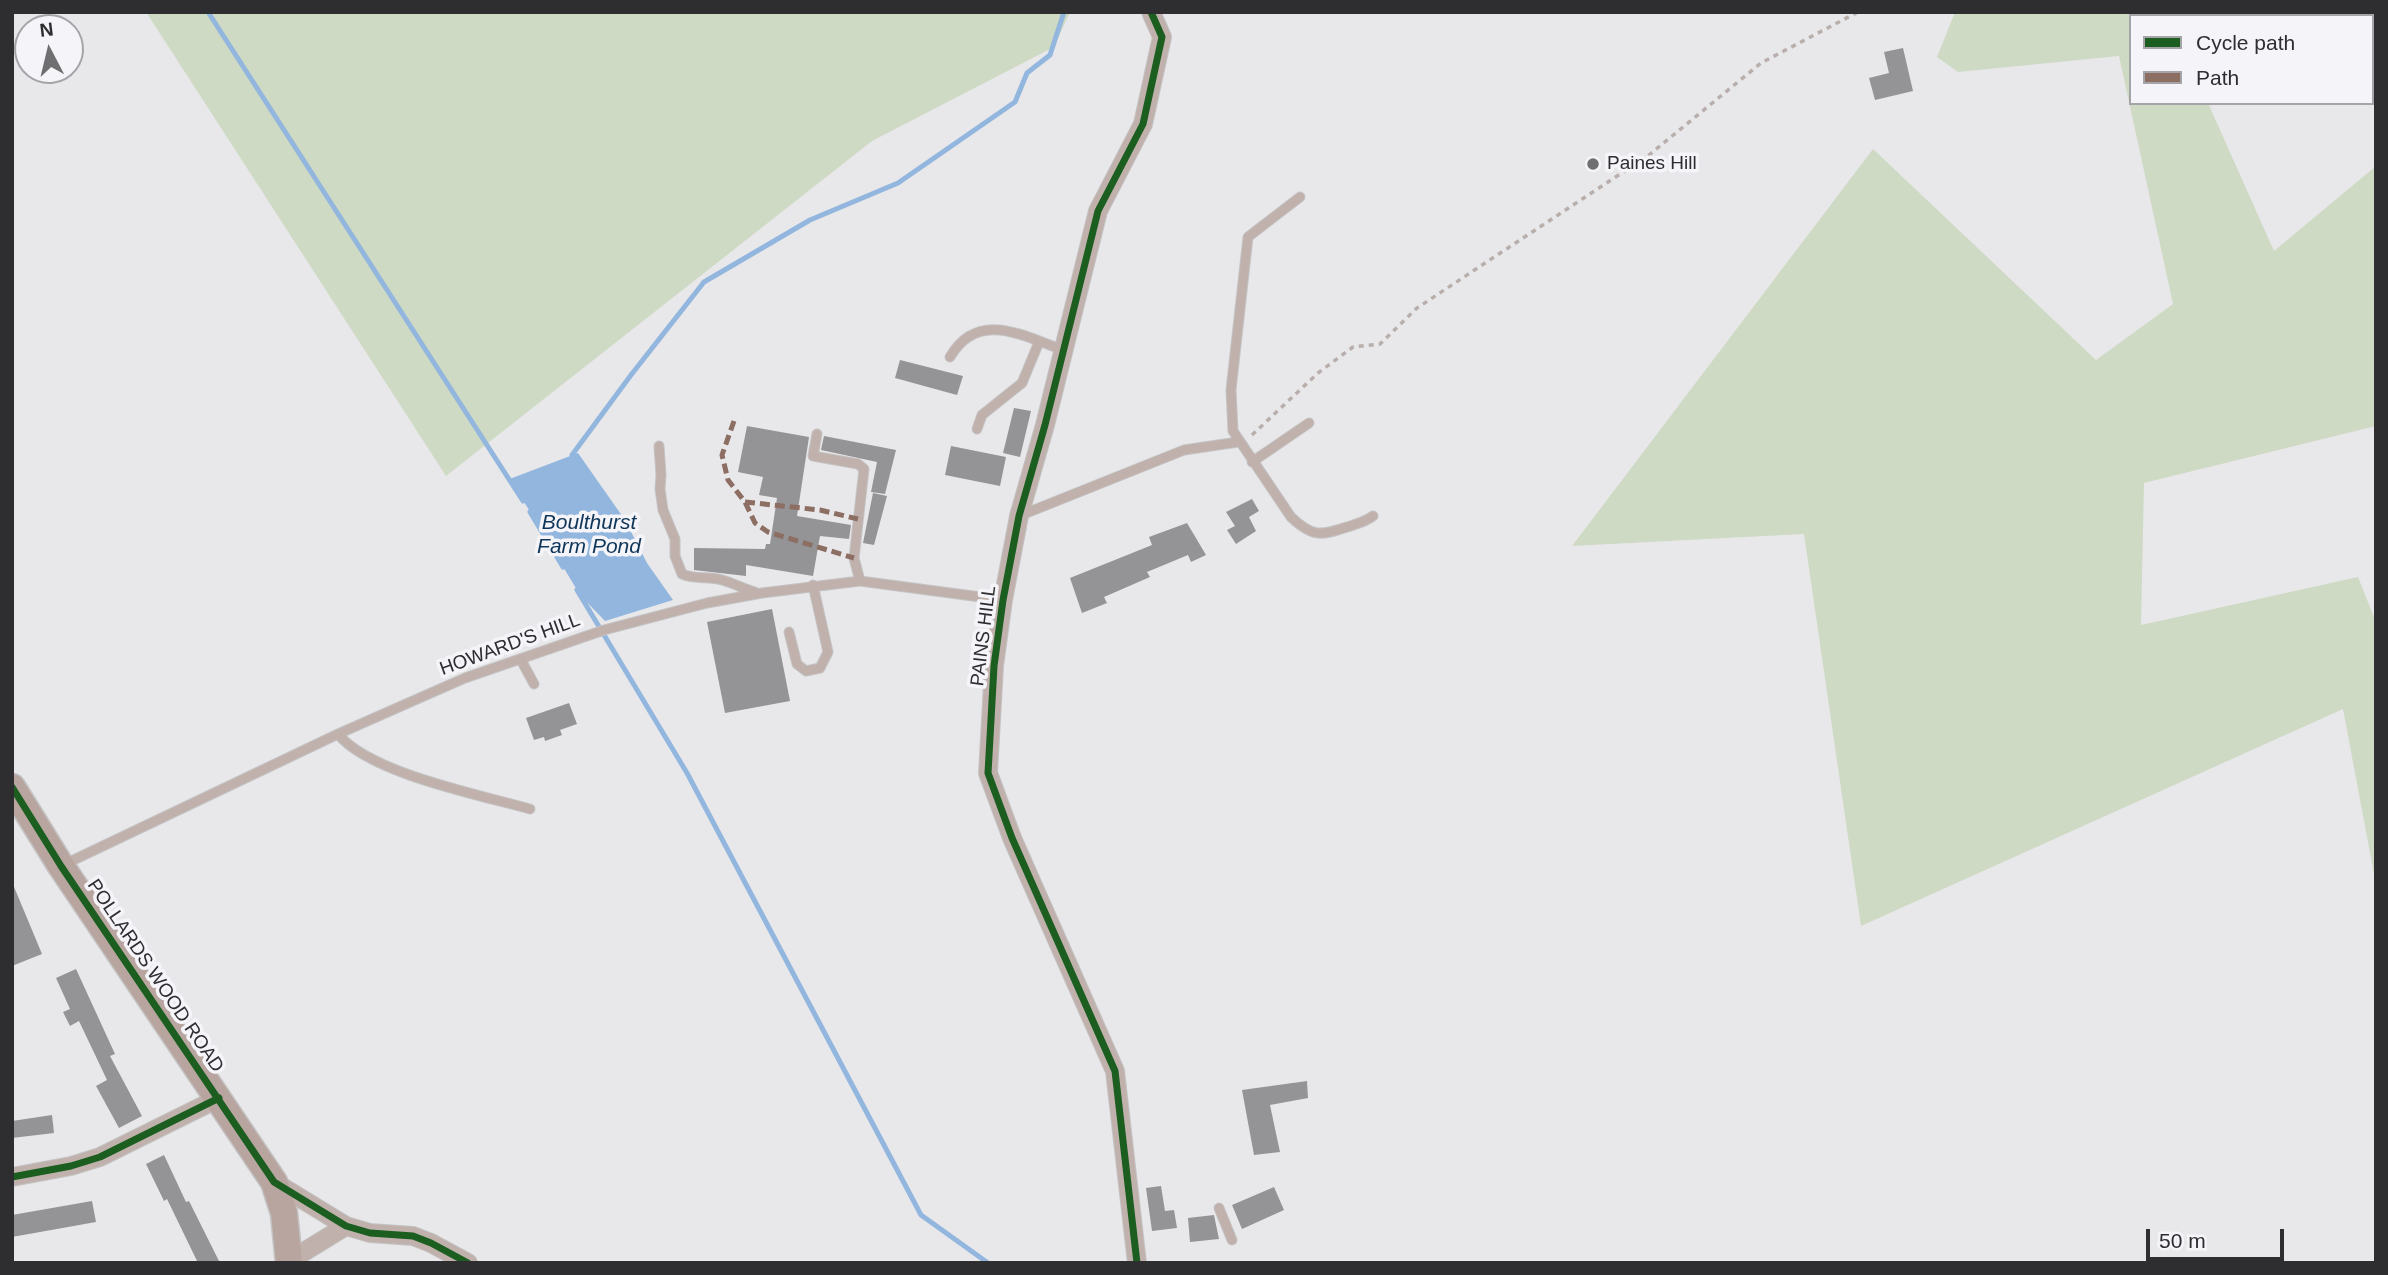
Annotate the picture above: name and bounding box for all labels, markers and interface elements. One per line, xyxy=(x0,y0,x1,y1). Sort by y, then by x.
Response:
north arrow xyxy=(14,14,84,84)
legend xyxy=(2129,14,2374,105)
text: N xyxy=(39,18,55,41)
text: Cycle path xyxy=(2196,31,2295,54)
text: Path xyxy=(2196,66,2239,89)
place label: Paines Hill xyxy=(1607,153,1697,175)
marker: Paines Hill xyxy=(1585,156,1601,172)
water label: Boulthurst Farm Pond xyxy=(537,510,641,560)
street label: PAINS HILL xyxy=(967,584,1001,688)
street label: HOWARD'S HILL xyxy=(437,609,583,681)
street label: POLLARDS WOOD ROAD xyxy=(82,875,228,1077)
scale bar xyxy=(2150,1216,2288,1260)
text: 50 m xyxy=(2159,1229,2206,1252)

